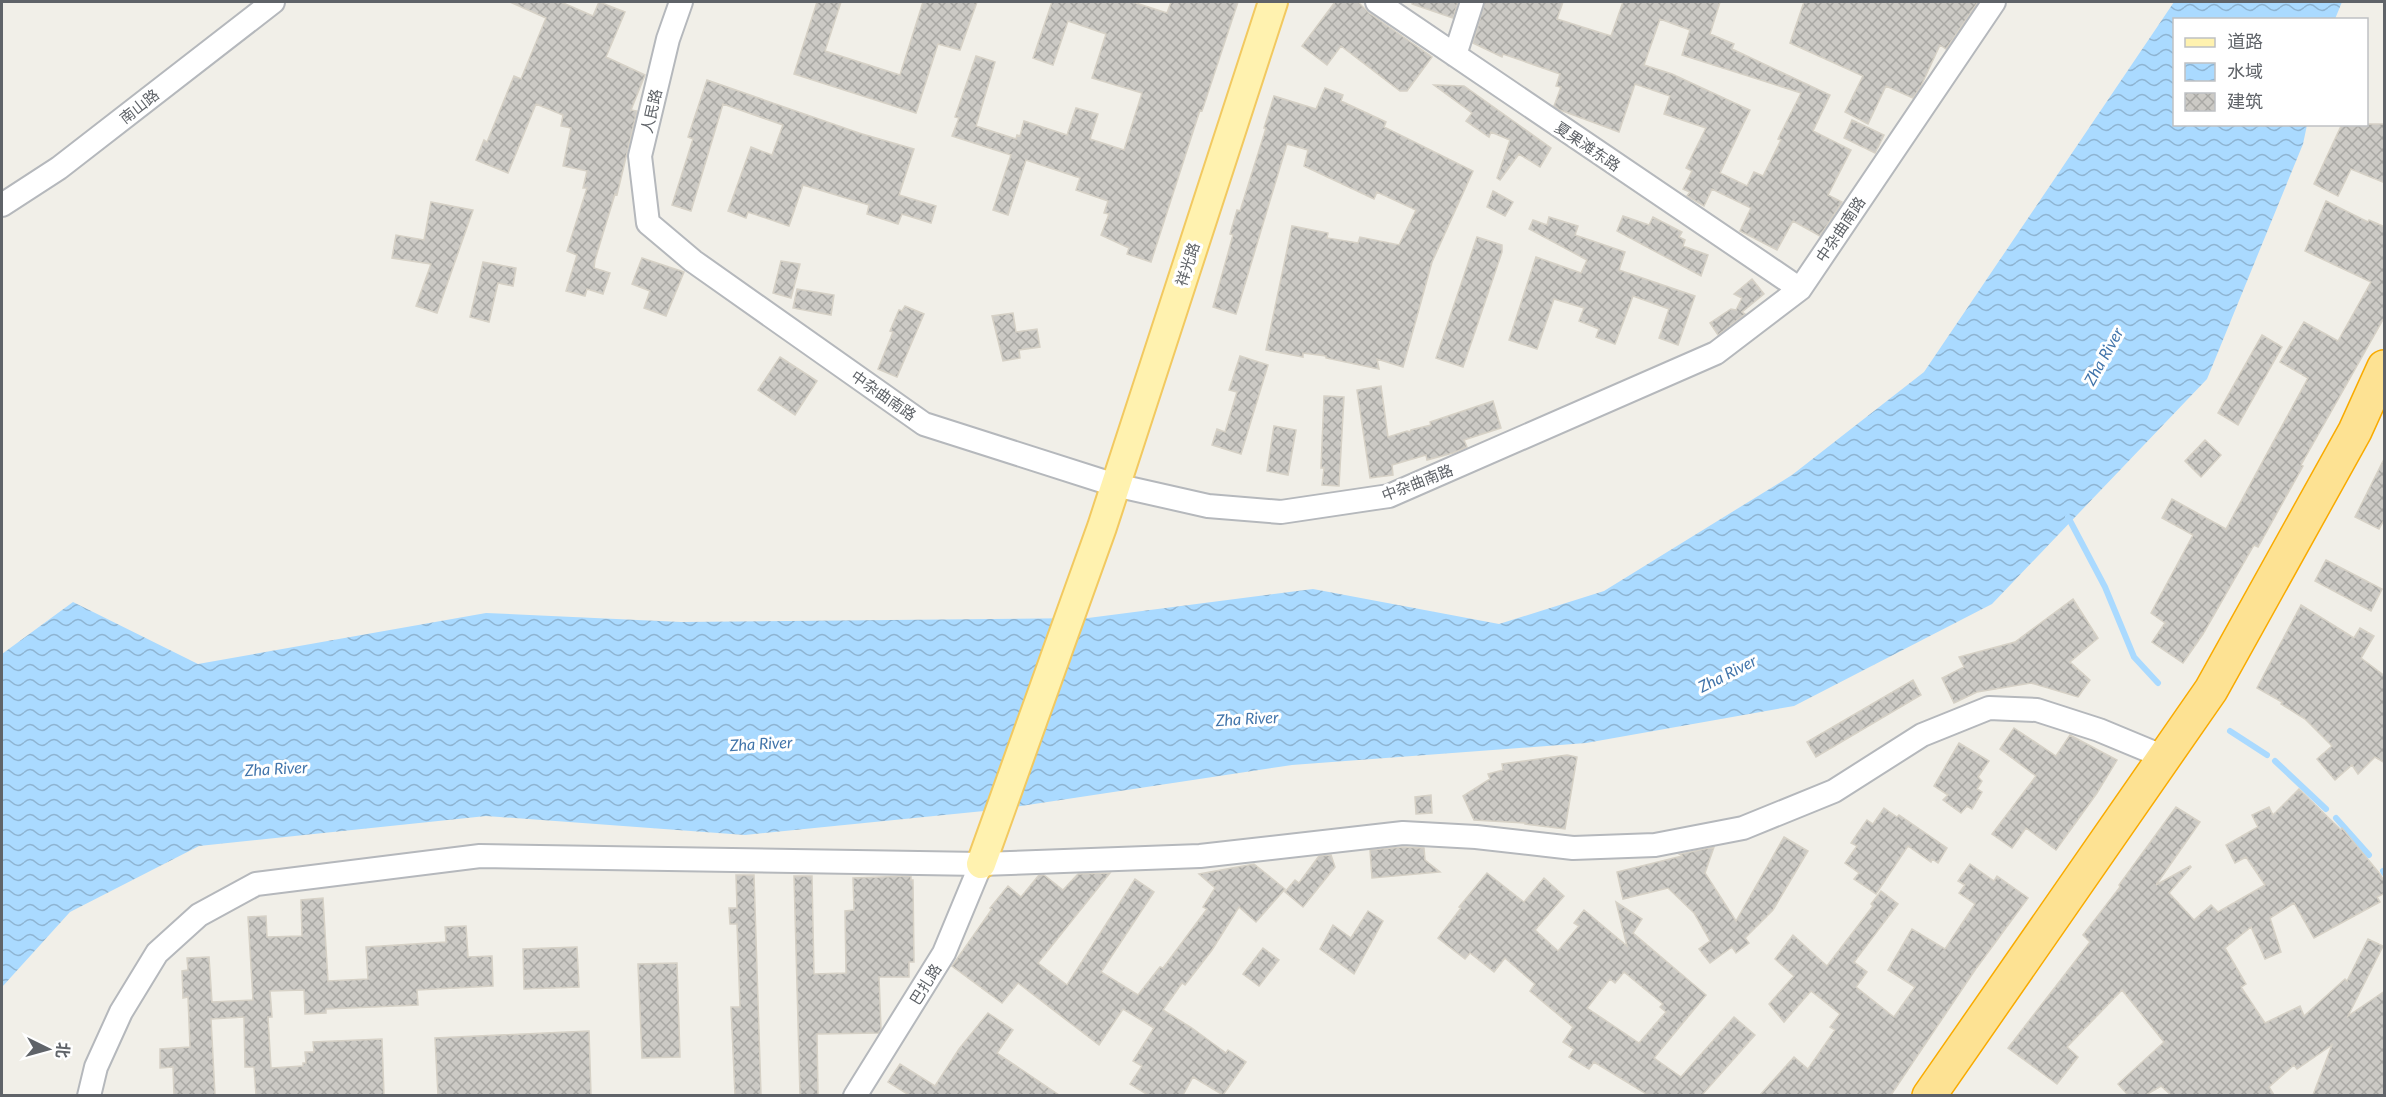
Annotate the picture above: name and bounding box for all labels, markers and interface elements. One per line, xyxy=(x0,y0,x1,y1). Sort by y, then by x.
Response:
legend xyxy=(2173,18,2368,126)
text: 道路 xyxy=(2227,30,2263,52)
text: 水域 xyxy=(2227,60,2263,82)
street label: 南山路 xyxy=(116,85,162,127)
street label: 人民路 xyxy=(637,87,665,135)
text: 建筑 xyxy=(2227,90,2263,112)
street label: 夏果滩东路 xyxy=(1552,118,1624,174)
street label: 中杂曲南路 xyxy=(1812,193,1868,265)
street label: 祥光路 xyxy=(1171,240,1203,288)
water label: Zha River xyxy=(2079,324,2127,389)
street label: 中杂曲南路 xyxy=(848,366,920,424)
street label: 中杂曲南路 xyxy=(1379,460,1455,504)
water label: Zha River xyxy=(1694,650,1760,696)
water label: Zha River xyxy=(1214,707,1279,729)
water label: Zha River xyxy=(728,732,793,754)
water label: Zha River xyxy=(243,757,308,779)
street label: 巴扎路 xyxy=(905,960,945,1008)
north arrow xyxy=(18,1019,78,1079)
text: 北 xyxy=(53,1042,74,1059)

